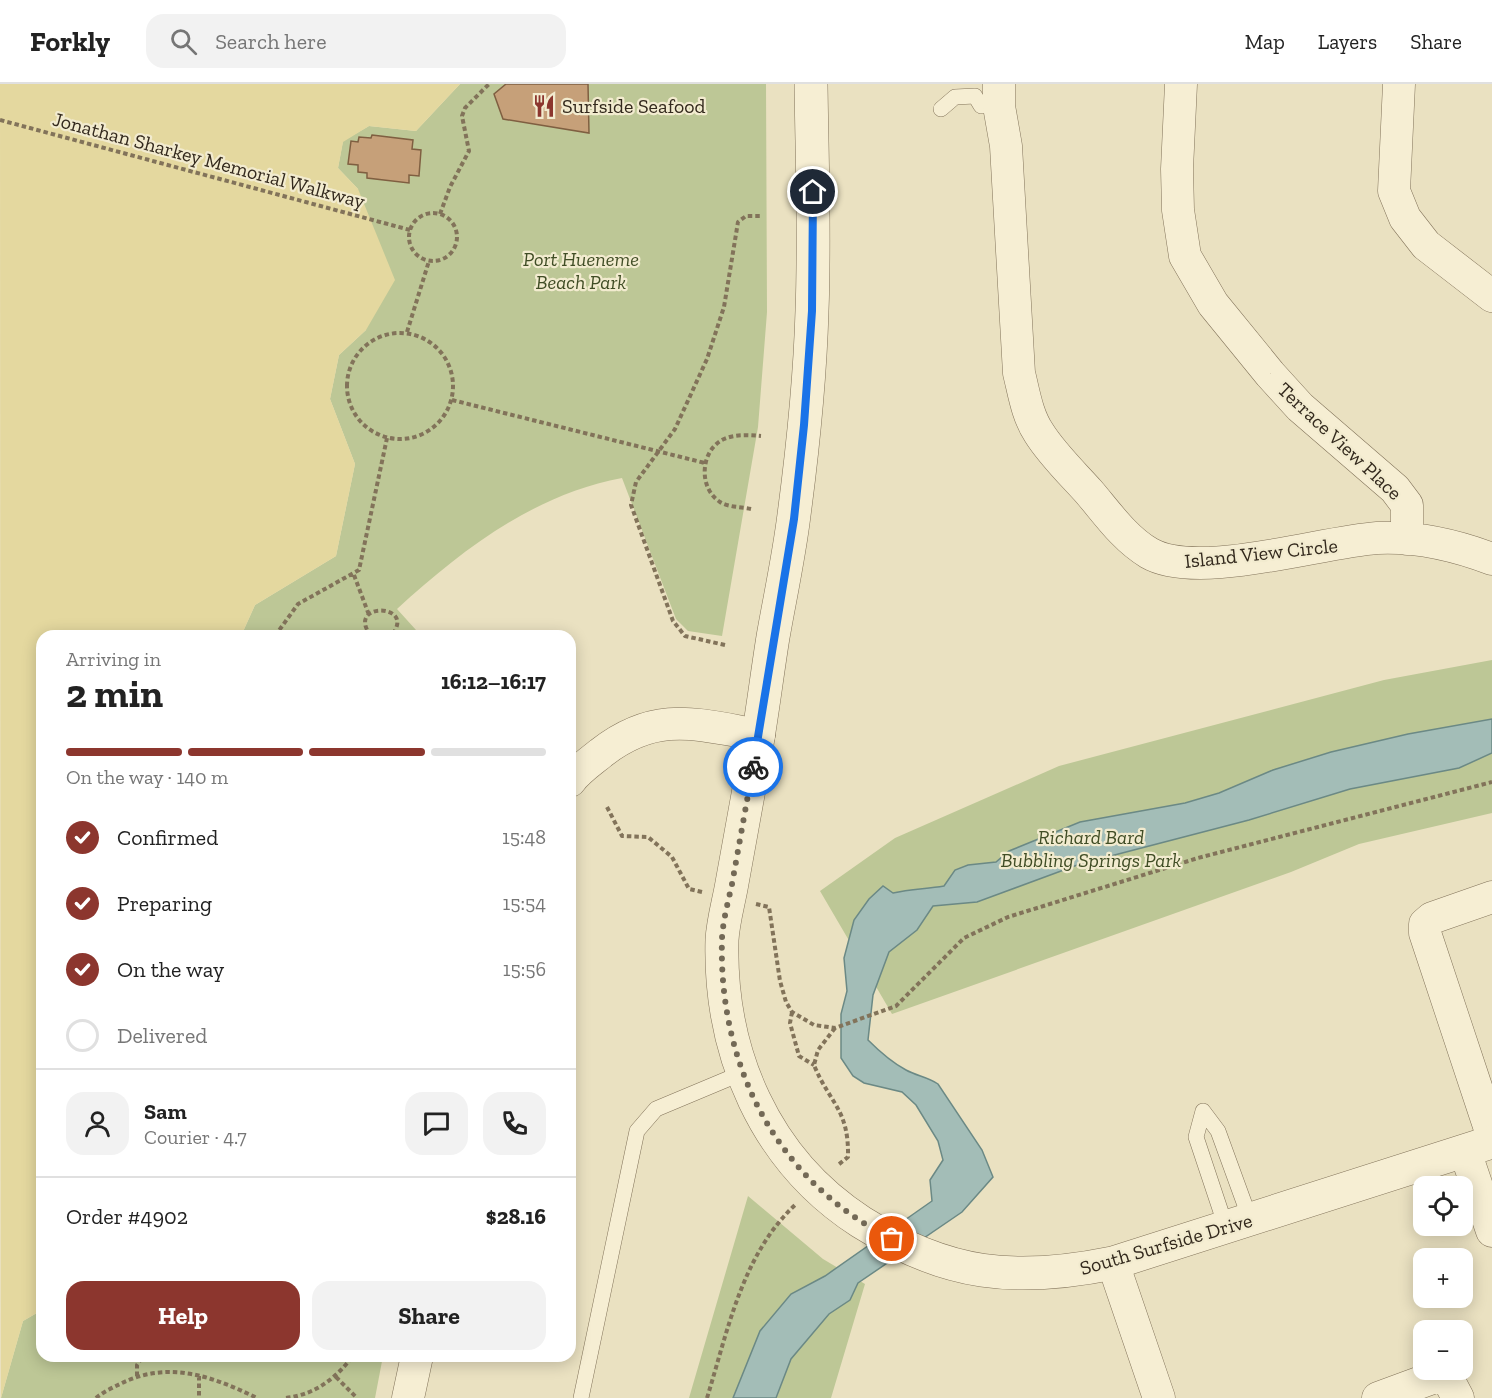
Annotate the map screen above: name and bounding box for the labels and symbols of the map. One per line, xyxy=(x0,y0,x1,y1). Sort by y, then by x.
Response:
restaurant icon: Surfside Seafood xyxy=(531,93,557,119)
place label: Surfside Seafood xyxy=(562,94,705,118)
street label: Jonathan Sharkey Memorial Walkway xyxy=(50,107,369,214)
pin xyxy=(787,166,838,217)
park label: Port Hueneme Beach Park xyxy=(523,247,639,294)
street label: Terrace View Place xyxy=(1273,377,1407,505)
street label: Island View Circle xyxy=(1183,533,1339,573)
courier xyxy=(723,737,783,797)
park label: Richard Bard Bubbling Springs Park xyxy=(1001,825,1181,872)
street label: South Surfside Drive xyxy=(1077,1208,1255,1280)
pin xyxy=(866,1213,917,1264)

